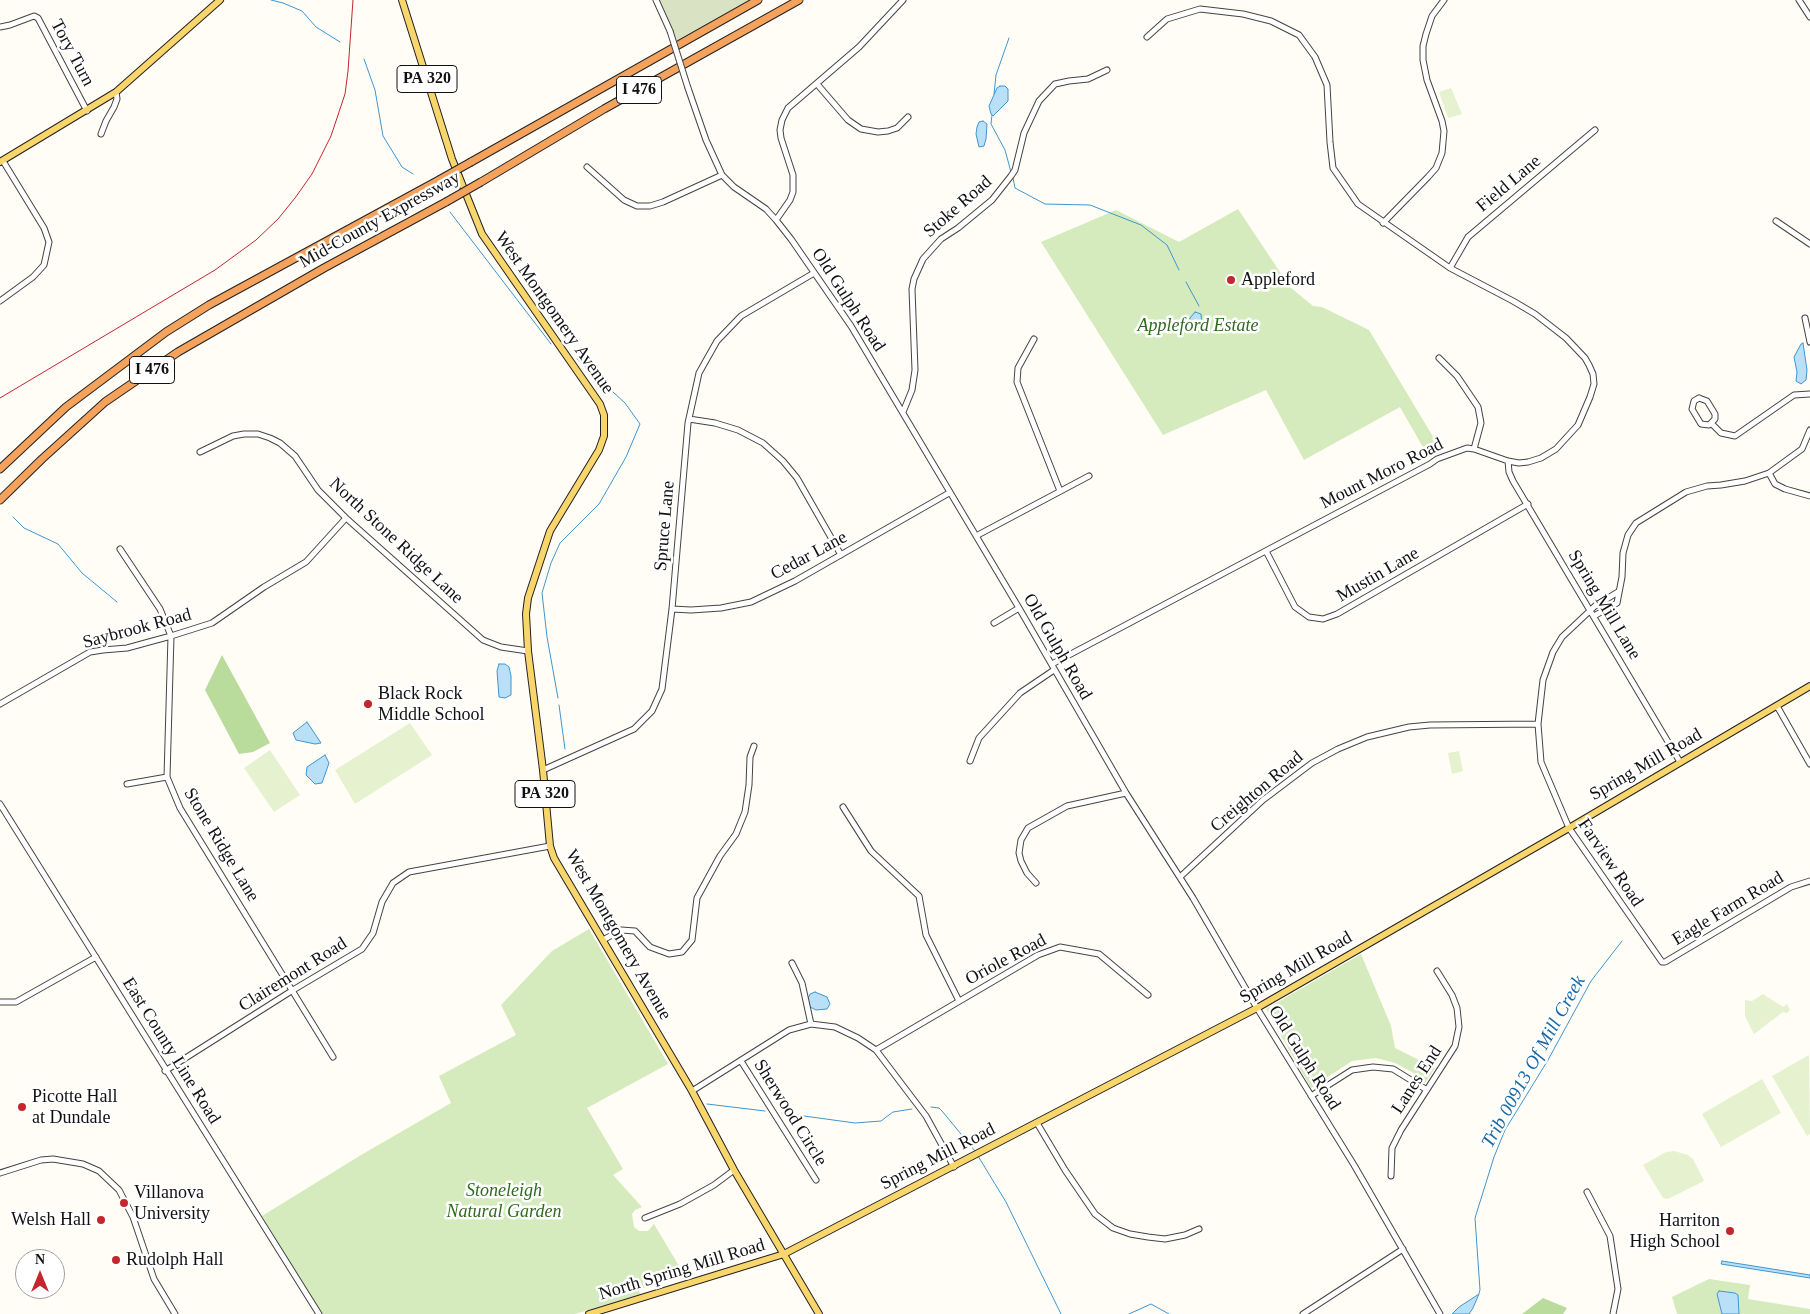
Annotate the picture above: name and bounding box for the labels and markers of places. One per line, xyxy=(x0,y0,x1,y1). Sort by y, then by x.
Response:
place label: Appleford xyxy=(1241,269,1315,291)
marker: Appleford xyxy=(1225,274,1237,286)
place label: Black Rock Middle School xyxy=(378,683,484,726)
marker: Black Rock Middle School xyxy=(362,698,374,710)
place label: Picotte Hall at Dundale xyxy=(32,1086,117,1128)
marker: Picotte Hall at Dundale xyxy=(16,1101,28,1113)
place label: Villanova University xyxy=(134,1182,210,1224)
marker: Villanova University xyxy=(118,1197,130,1209)
place label: Welsh Hall xyxy=(11,1209,91,1231)
place label: Harriton High School xyxy=(1629,1210,1720,1252)
marker: Welsh Hall xyxy=(95,1214,107,1226)
marker: Harriton High School xyxy=(1724,1225,1736,1237)
place label: Rudolph Hall xyxy=(126,1249,223,1271)
marker: Rudolph Hall xyxy=(110,1254,122,1266)

